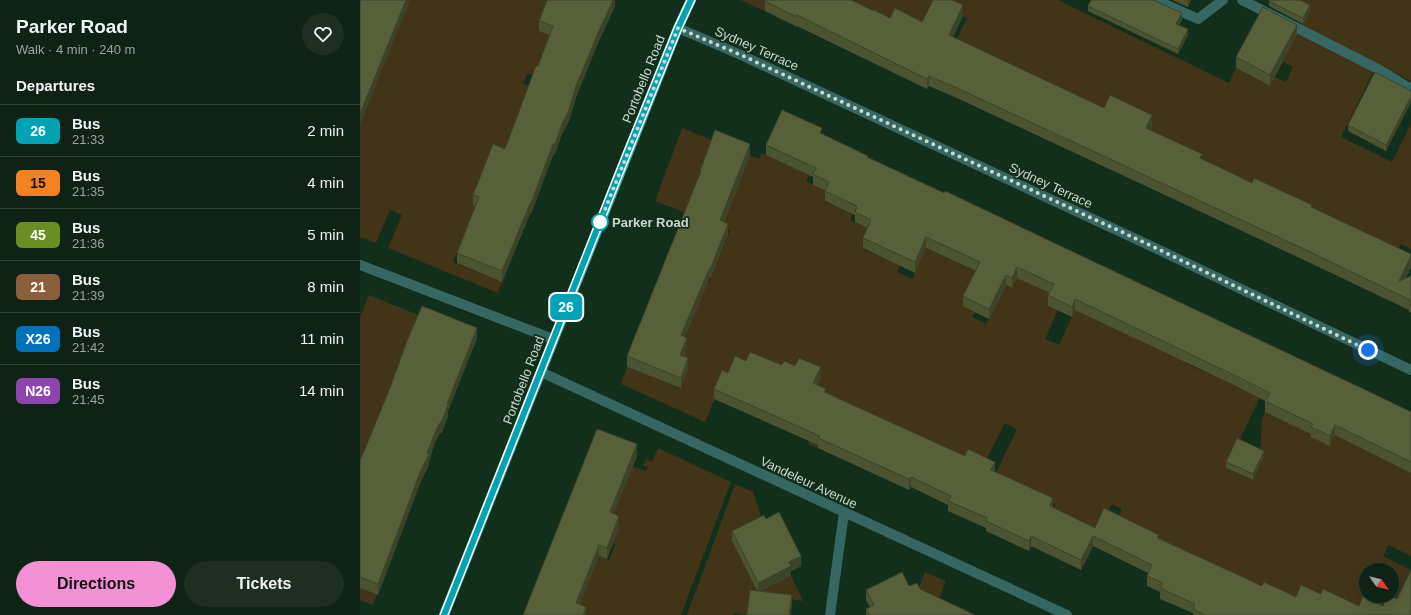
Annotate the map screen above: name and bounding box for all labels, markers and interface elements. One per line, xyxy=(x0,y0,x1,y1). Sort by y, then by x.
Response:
button: heart xyxy=(302,13,344,55)
text: Parker Road xyxy=(16,16,128,37)
street label: Sydney Terrace xyxy=(713,23,801,74)
street label: Portobello Road xyxy=(619,33,668,125)
text: Walk · 4 min · 240 m xyxy=(16,42,135,57)
text: Departures xyxy=(16,77,95,94)
text: Bus xyxy=(72,115,100,132)
text: 2 min xyxy=(307,122,344,139)
text: 26 xyxy=(30,123,46,139)
text: 21:33 xyxy=(72,132,105,147)
street label: Sydney Terrace xyxy=(1007,160,1095,211)
text: Bus xyxy=(72,167,100,184)
text: 4 min xyxy=(307,174,344,191)
text: 15 xyxy=(30,175,46,191)
text: 21:35 xyxy=(72,184,105,199)
marker: Parker Road xyxy=(591,213,609,231)
place label: Parker Road xyxy=(612,215,689,230)
text: Bus xyxy=(72,219,100,236)
text: 5 min xyxy=(307,226,344,243)
text: 45 xyxy=(30,227,46,243)
text: 21:36 xyxy=(72,236,105,251)
text: Bus xyxy=(72,271,100,288)
text: 8 min xyxy=(307,278,344,295)
text: 21 xyxy=(30,279,46,295)
text: 21:39 xyxy=(72,288,105,303)
line badge: 26 xyxy=(548,294,584,320)
text: 26 xyxy=(558,299,574,315)
text: Bus xyxy=(72,323,100,340)
text: 11 min xyxy=(300,330,344,347)
text: X26 xyxy=(26,331,50,347)
street label: Portobello Road xyxy=(500,334,547,426)
text: 21:42 xyxy=(72,340,105,355)
your location xyxy=(1358,340,1378,360)
text: Bus xyxy=(72,375,100,392)
text: 14 min xyxy=(299,382,344,399)
text: N26 xyxy=(25,383,51,399)
text: 21:45 xyxy=(72,392,105,407)
street label: Vandeleur Avenue xyxy=(758,453,860,511)
button: Directions xyxy=(16,561,176,607)
button: Tickets xyxy=(184,561,344,607)
north arrow xyxy=(1359,563,1399,603)
map controls xyxy=(1359,563,1399,603)

